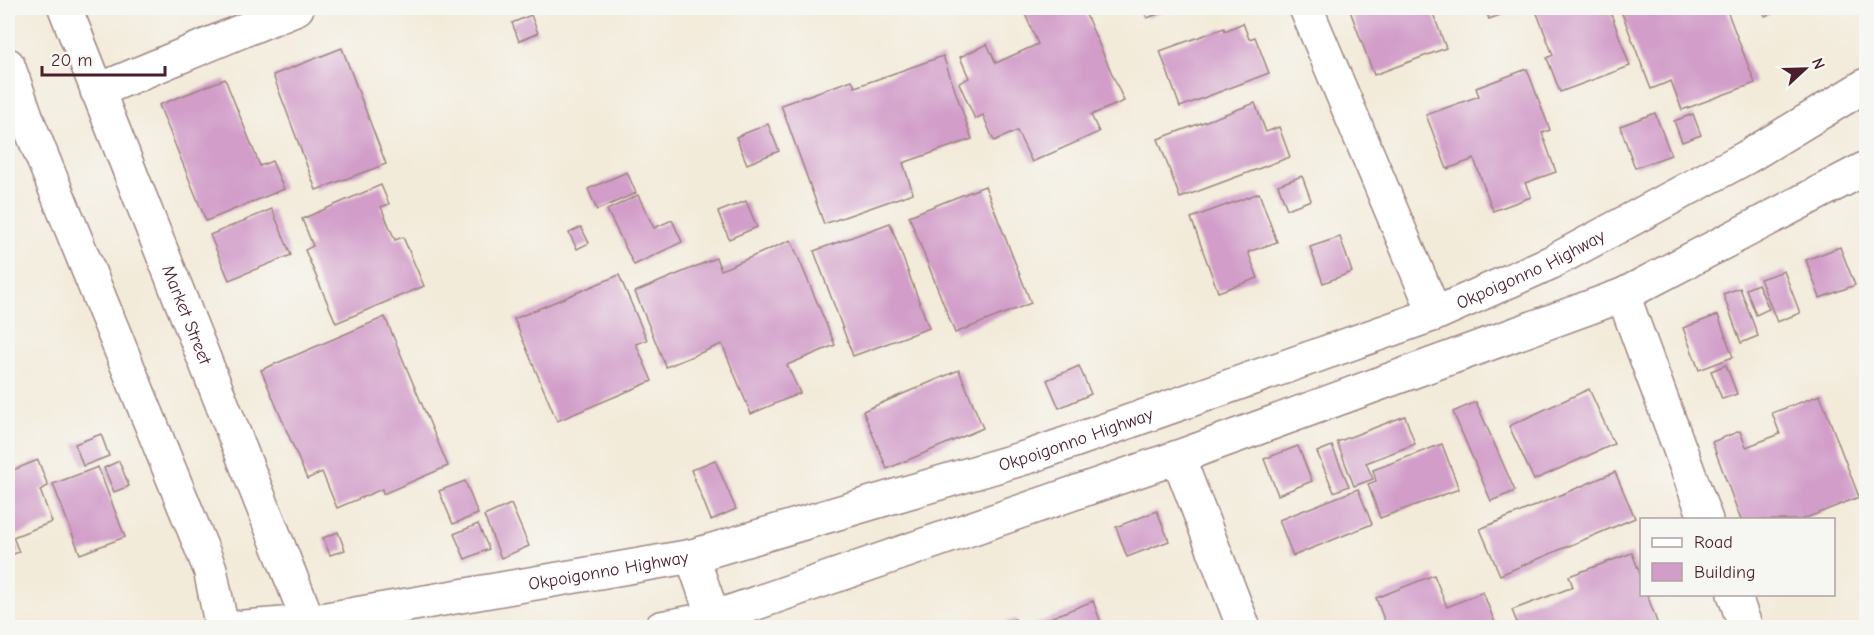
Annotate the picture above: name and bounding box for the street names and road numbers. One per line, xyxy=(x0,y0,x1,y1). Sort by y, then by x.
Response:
street label: Okpoigonno Highway xyxy=(1453,225,1610,314)
street label: Market Street xyxy=(157,262,216,368)
street label: Okpoigonno Highway xyxy=(996,404,1157,476)
street label: Okpoigonno Highway xyxy=(527,547,691,595)

